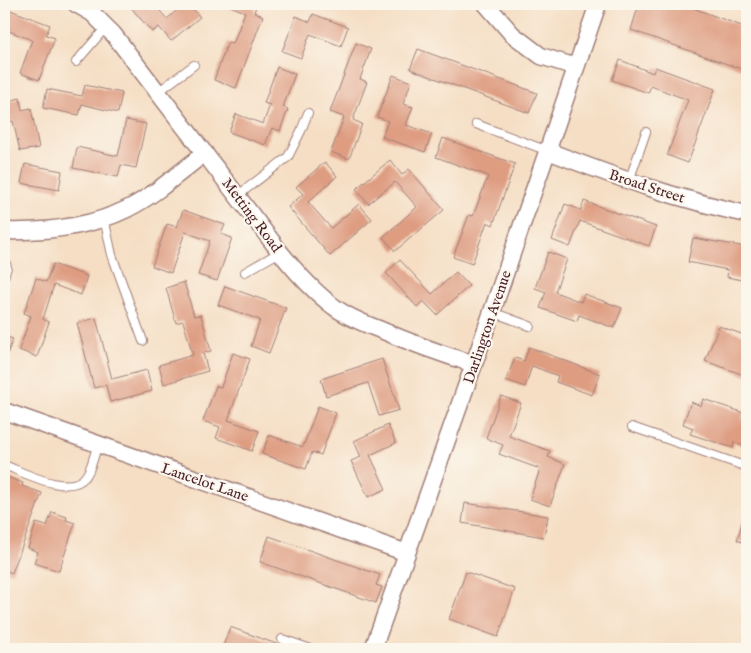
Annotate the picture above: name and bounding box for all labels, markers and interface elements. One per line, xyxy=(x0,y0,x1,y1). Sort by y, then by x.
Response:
street label: Broad Street xyxy=(607,165,687,208)
street label: Metting Road xyxy=(217,174,286,257)
street label: Darlington Avenue xyxy=(459,268,516,386)
street label: Lancelot Lane xyxy=(159,459,251,506)

